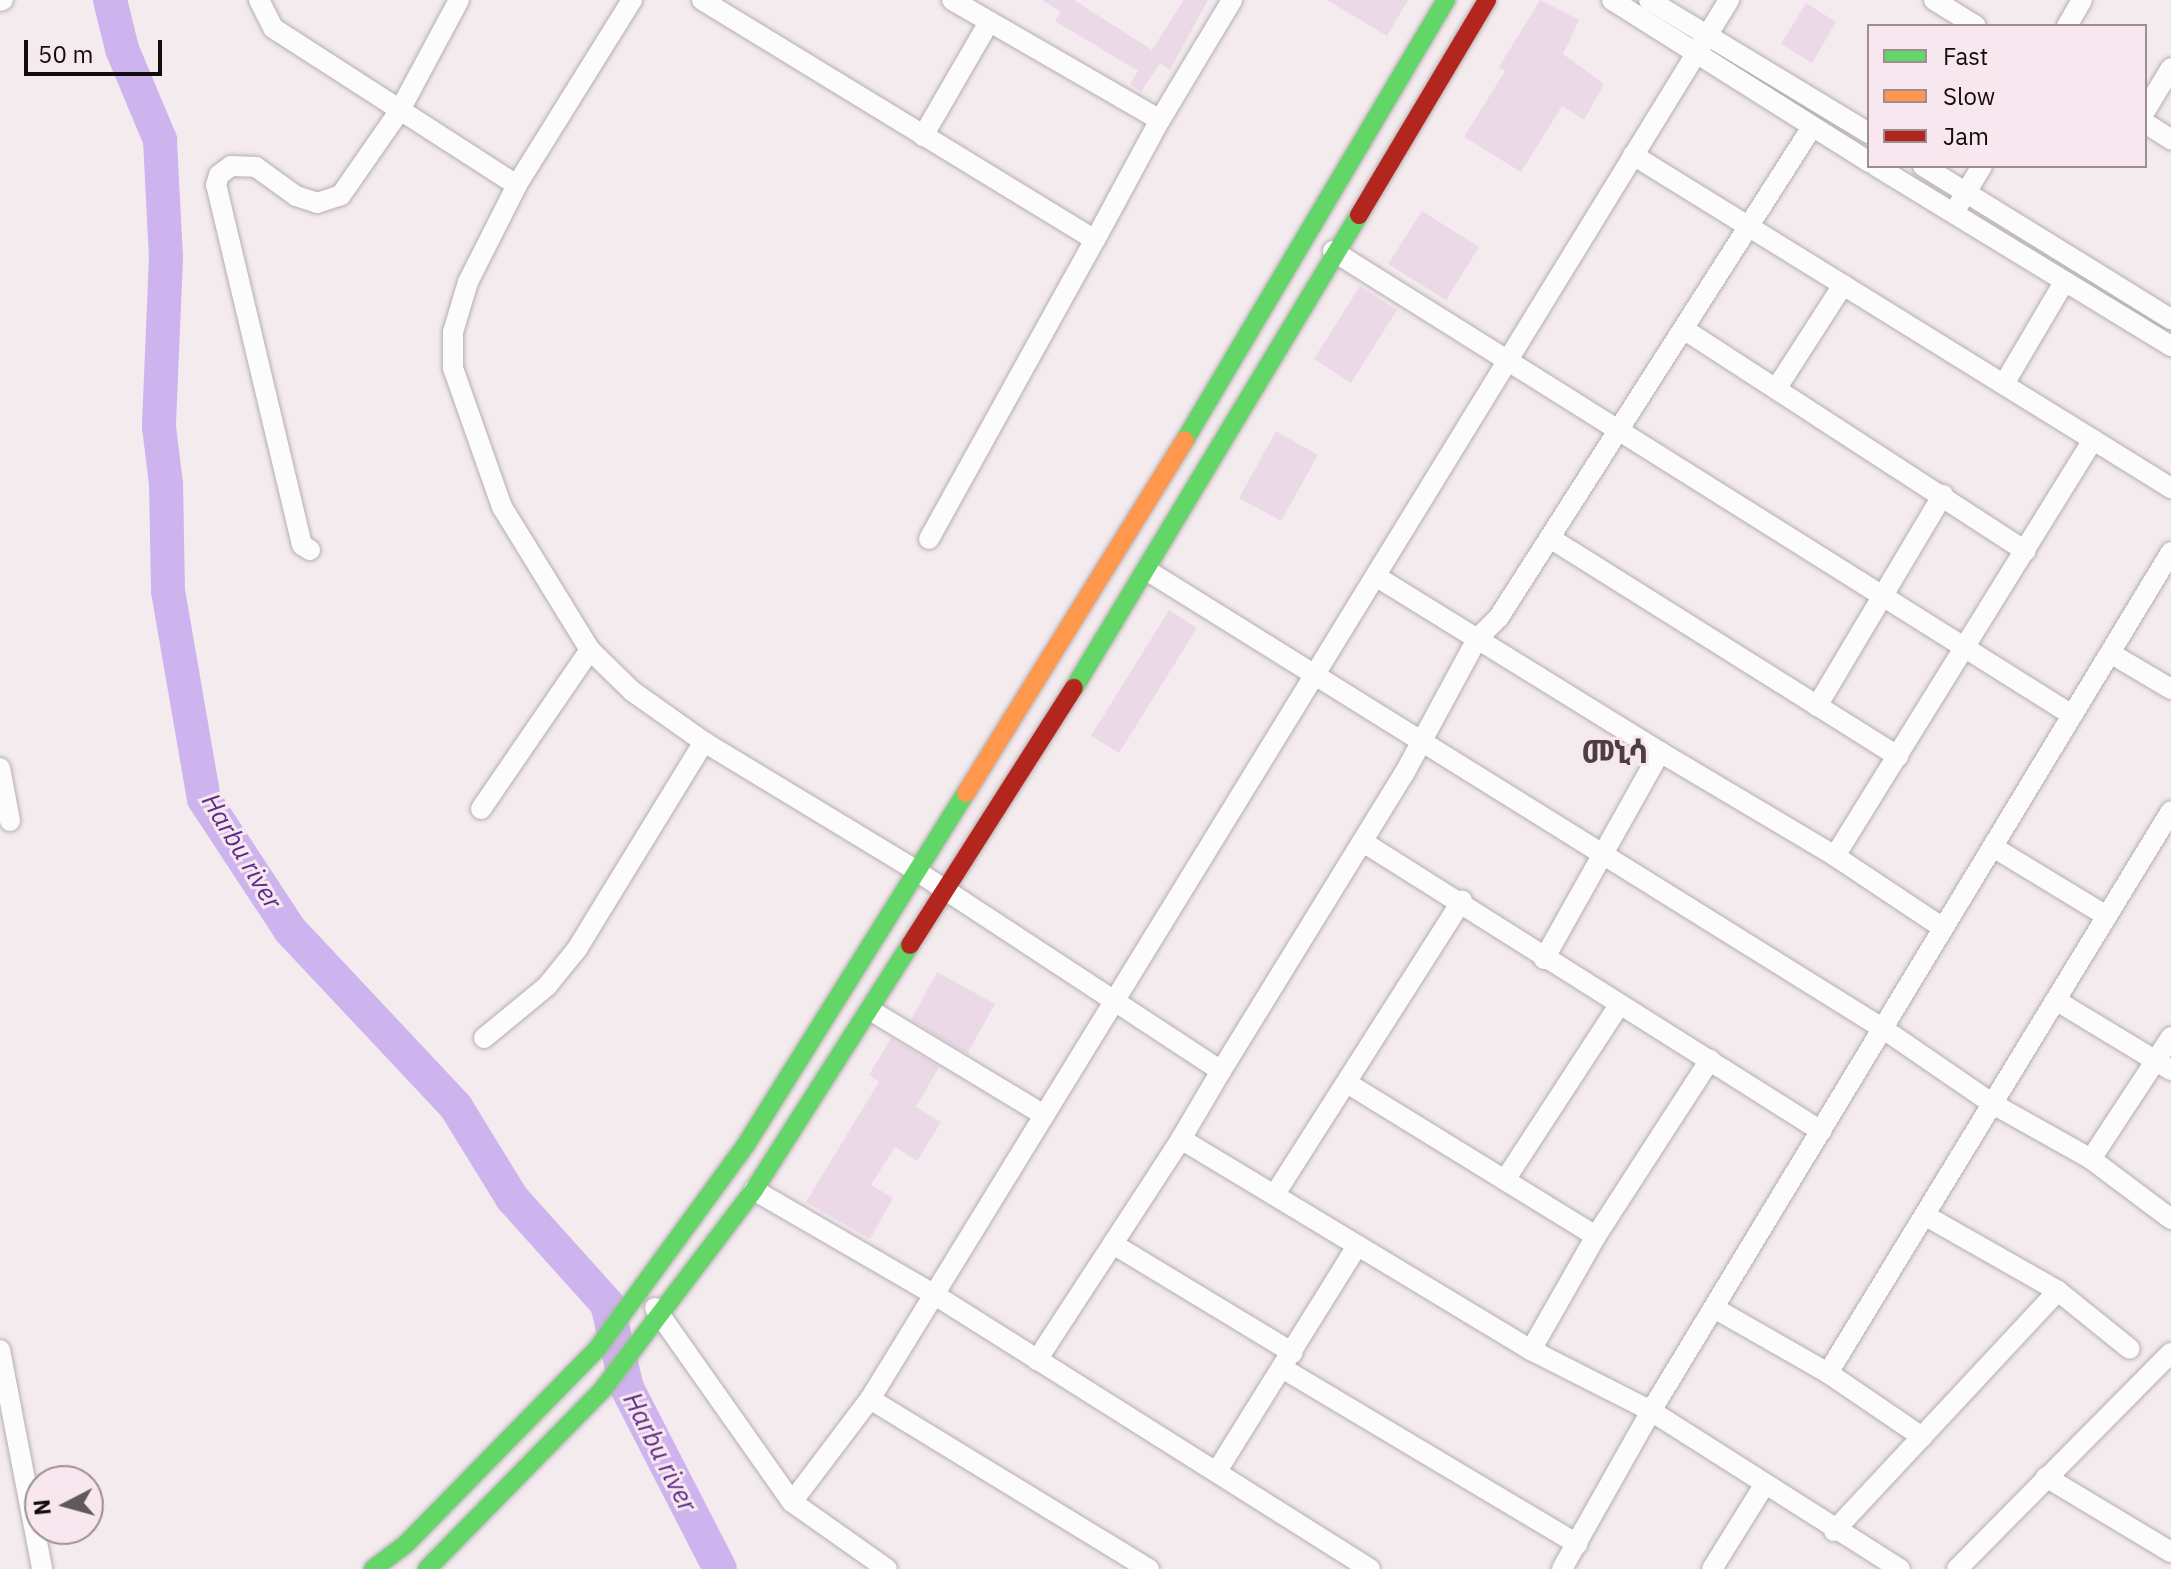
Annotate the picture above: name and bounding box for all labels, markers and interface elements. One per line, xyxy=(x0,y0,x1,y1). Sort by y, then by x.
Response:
scale bar xyxy=(28,24,166,74)
legend xyxy=(1867,24,2147,168)
text: 50 m xyxy=(38,38,93,70)
text: Fast xyxy=(1943,40,1988,72)
text: Slow xyxy=(1943,80,1995,112)
text: Jam xyxy=(1943,120,1989,152)
district label: መኒሳ xyxy=(1581,732,1649,770)
water label: Harbu river xyxy=(195,787,289,915)
water label: Harbu river xyxy=(617,1387,703,1517)
north arrow xyxy=(24,1465,104,1545)
text: N xyxy=(26,1498,57,1517)

